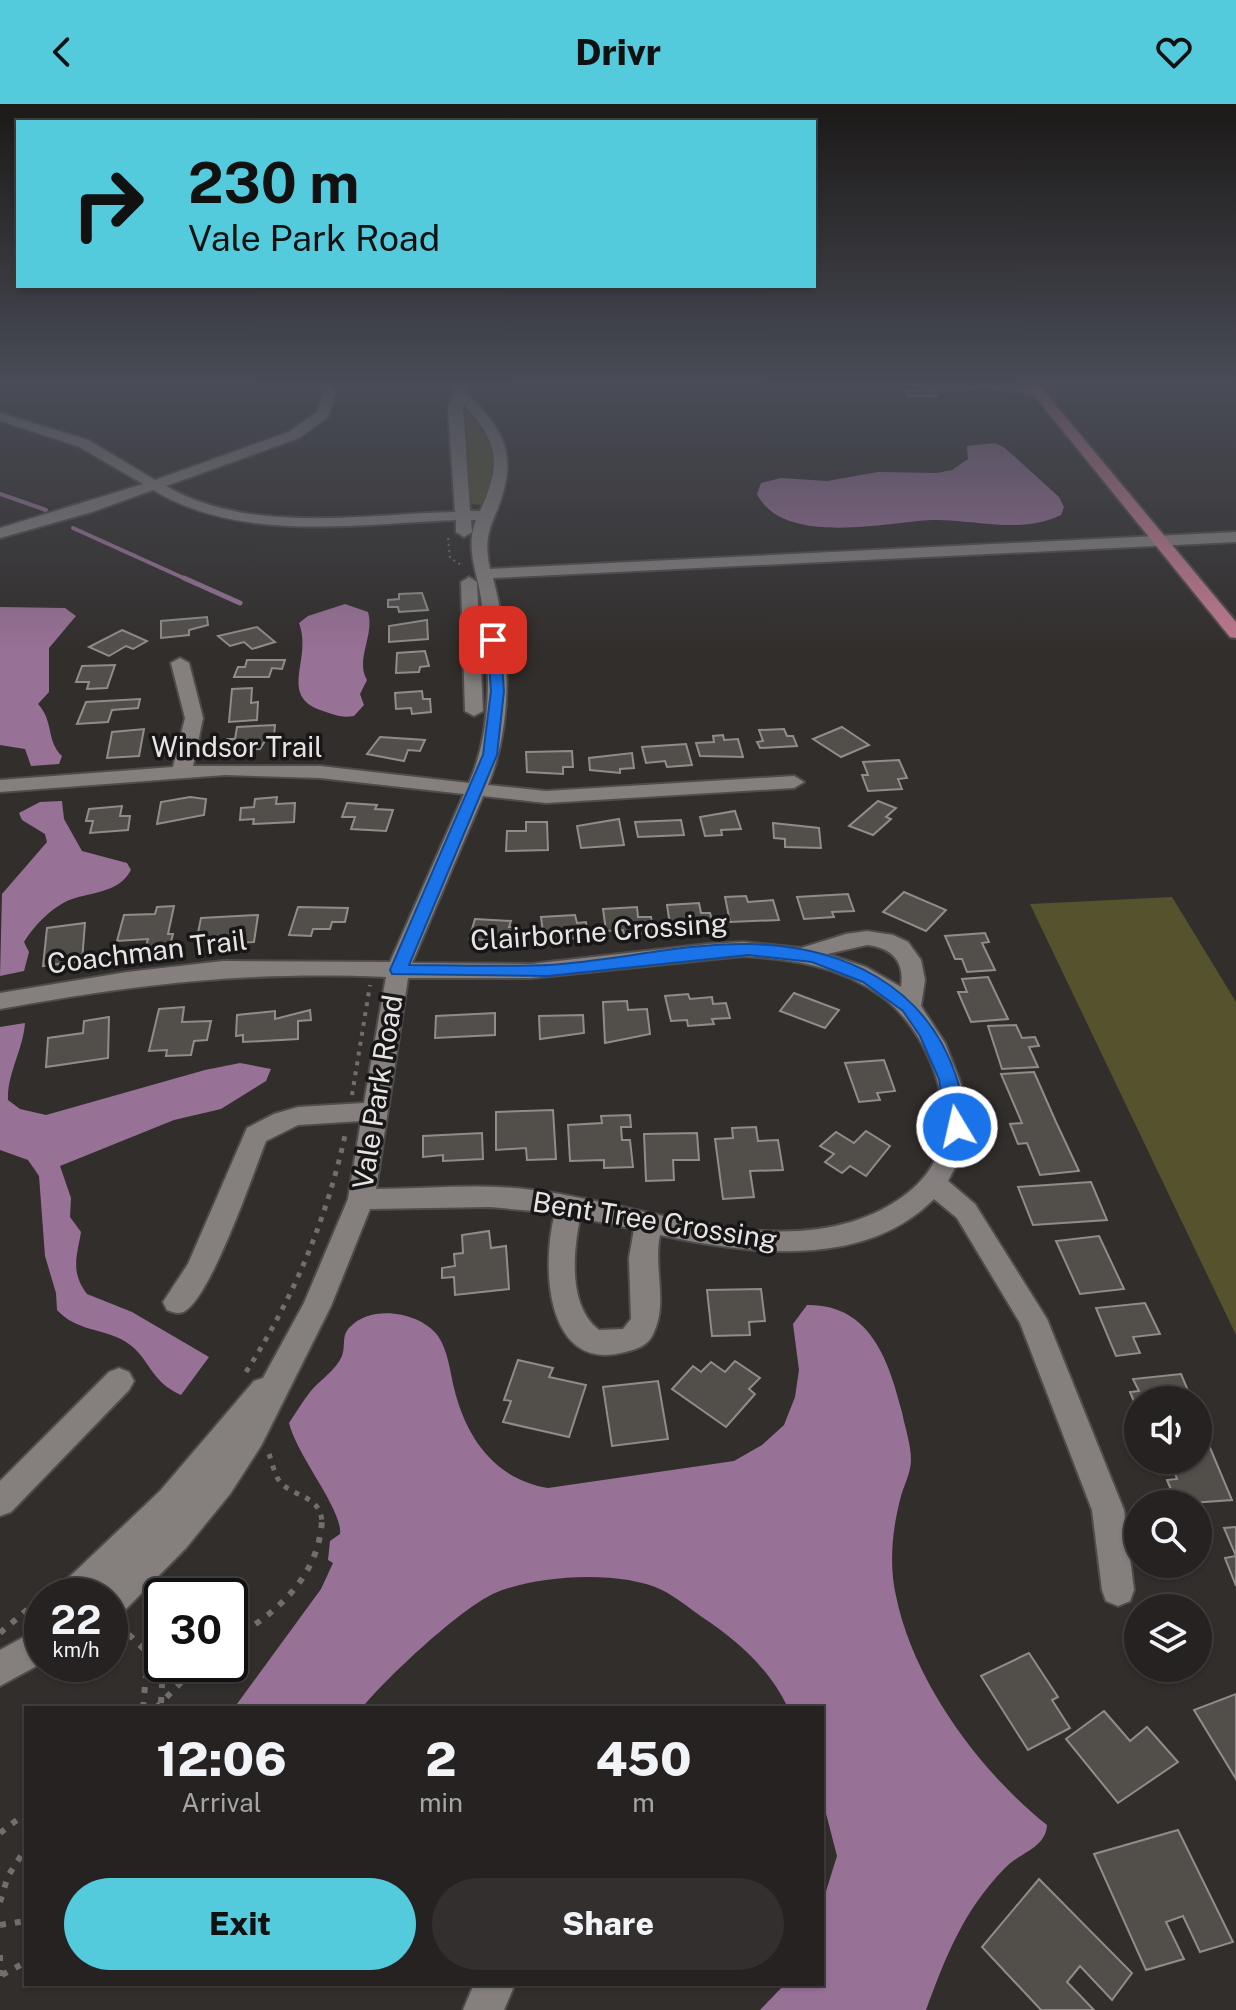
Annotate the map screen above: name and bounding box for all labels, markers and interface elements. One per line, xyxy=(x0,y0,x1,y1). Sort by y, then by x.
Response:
icon: back xyxy=(40,30,84,74)
icon: heart xyxy=(1152,30,1196,74)
text: Drivr xyxy=(575,31,661,73)
text: 230 m xyxy=(188,150,360,216)
icon: right xyxy=(56,152,160,256)
text: Vale Park Road xyxy=(188,217,440,259)
pin xyxy=(459,606,527,674)
icon: arrive xyxy=(471,618,515,662)
street label: Windsor Trail xyxy=(151,730,323,763)
street label: Clairborne Crossing xyxy=(469,906,729,956)
street label: Coachman Trail xyxy=(45,922,249,980)
street label: Vale Park Road xyxy=(345,993,409,1191)
position arrow xyxy=(915,1085,999,1169)
street label: Bent Tree Crossing xyxy=(530,1184,780,1256)
map controls xyxy=(1124,1386,1212,1682)
button: sound xyxy=(1124,1386,1212,1474)
button: search xyxy=(1124,1490,1212,1578)
speed limit sign: 30 xyxy=(144,1578,248,1682)
button: layers xyxy=(1124,1594,1212,1682)
text: 22 xyxy=(51,1596,101,1643)
text: km/h xyxy=(52,1638,100,1662)
text: 12:06 xyxy=(156,1730,287,1787)
text: 2 xyxy=(425,1730,457,1787)
text: 450 xyxy=(595,1730,692,1787)
text: Arrival xyxy=(181,1787,262,1818)
text: min xyxy=(419,1787,463,1818)
text: m xyxy=(632,1787,655,1818)
button: Exit xyxy=(64,1878,416,1970)
button: Share xyxy=(432,1878,784,1970)

